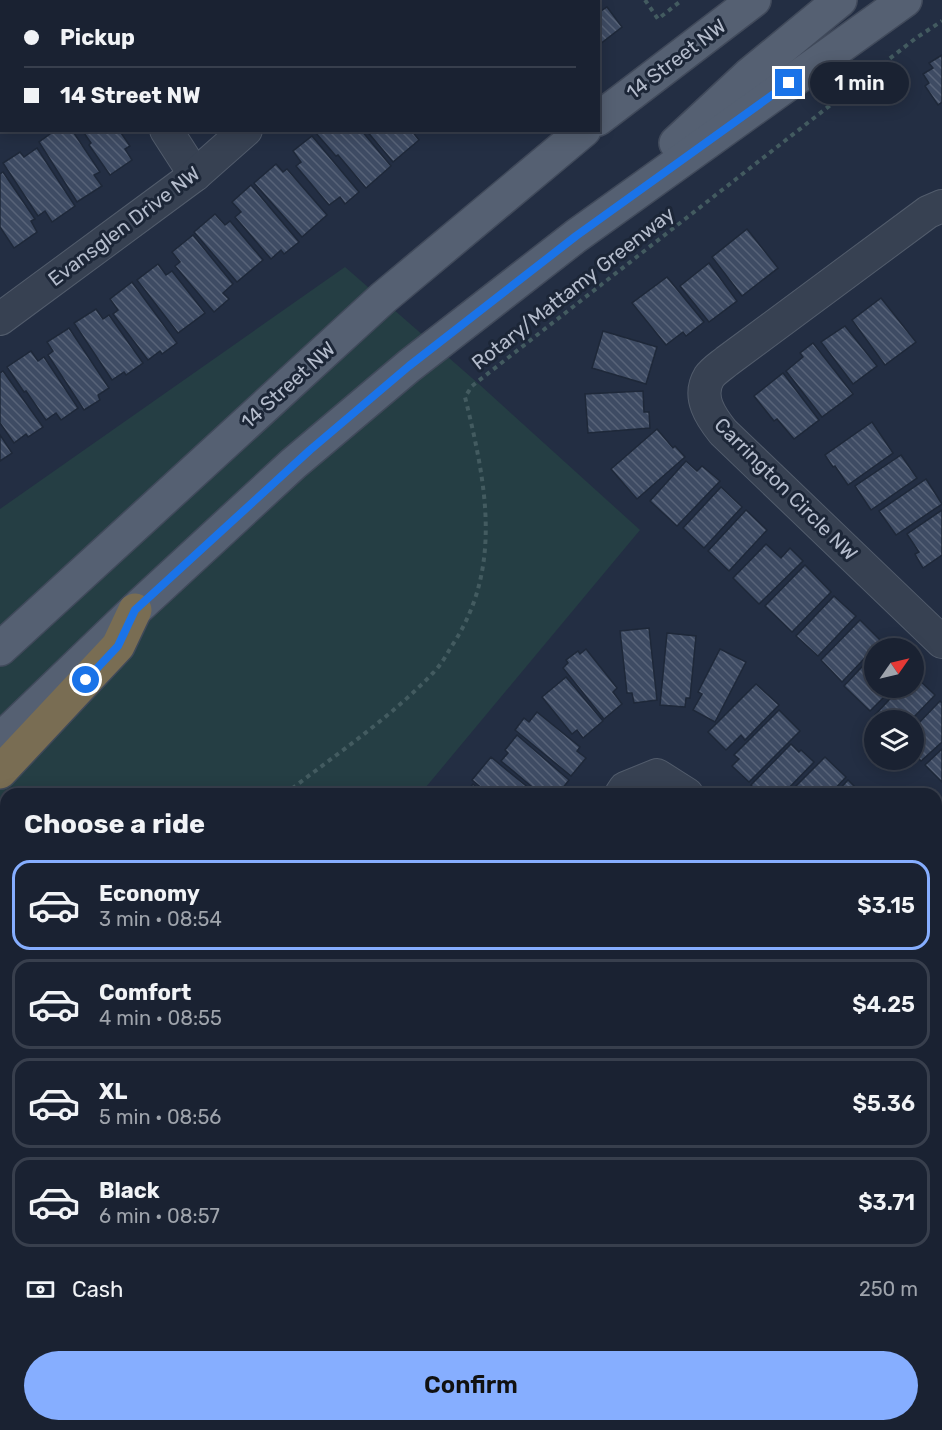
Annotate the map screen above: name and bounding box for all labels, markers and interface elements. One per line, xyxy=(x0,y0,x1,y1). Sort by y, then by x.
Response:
street label: 14 Street NW xyxy=(621,14,731,104)
text: Pickup xyxy=(60,24,135,51)
callout: 1 min xyxy=(810,62,909,104)
route end xyxy=(775,69,802,96)
text: 1 min xyxy=(834,71,885,95)
text: 14 Street NW xyxy=(60,82,201,109)
street label: Evansglen Drive NW xyxy=(43,161,205,291)
street label: Rotary/Mattamy Greenway xyxy=(467,201,679,375)
street label: 14 Street NW xyxy=(236,336,340,434)
street label: Carrington Circle NW xyxy=(710,413,862,565)
north arrow xyxy=(864,638,924,698)
map controls xyxy=(864,638,924,770)
route start xyxy=(72,666,99,693)
button: layers xyxy=(864,710,924,770)
text: Choose a ride xyxy=(24,808,205,840)
icon: car xyxy=(27,878,81,932)
text: Economy xyxy=(99,880,200,907)
text: $3.15 xyxy=(857,892,915,919)
text: 3 min · 08:54 xyxy=(99,907,222,931)
icon: car xyxy=(27,977,81,1031)
text: Comfort xyxy=(99,979,191,1006)
text: $4.25 xyxy=(852,991,915,1018)
text: 4 min · 08:55 xyxy=(99,1006,222,1030)
icon: car xyxy=(27,1076,81,1130)
text: XL xyxy=(99,1078,127,1105)
text: $5.36 xyxy=(853,1090,915,1117)
text: 5 min · 08:56 xyxy=(99,1105,221,1129)
icon: car xyxy=(27,1175,81,1229)
text: Black xyxy=(99,1177,160,1204)
text: $3.71 xyxy=(858,1189,915,1216)
text: 6 min · 08:57 xyxy=(99,1204,220,1228)
icon: cash xyxy=(24,1273,57,1306)
text: Cash xyxy=(72,1276,123,1303)
text: 250 m xyxy=(859,1277,918,1301)
button: Confirm xyxy=(24,1351,918,1420)

